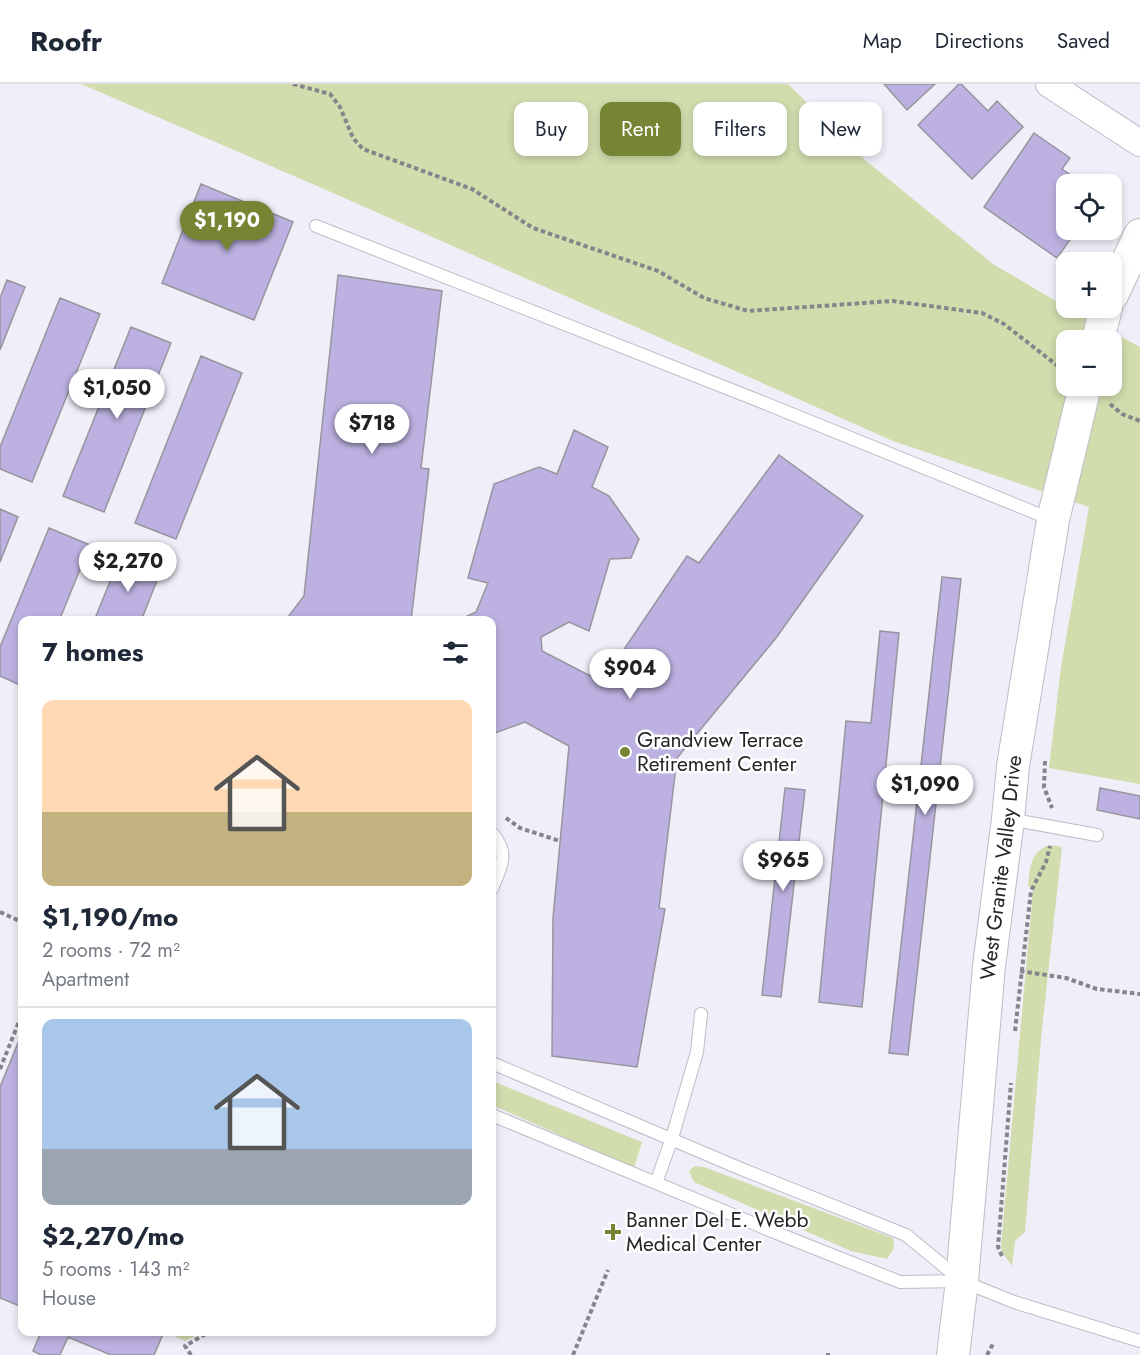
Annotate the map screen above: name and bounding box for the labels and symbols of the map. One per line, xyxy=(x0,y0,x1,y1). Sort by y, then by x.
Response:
pin: $1,190 xyxy=(178,201,276,252)
pin: $1,050 xyxy=(68,369,166,420)
pin: $718 xyxy=(336,404,408,455)
pin: $2,270 xyxy=(79,542,177,593)
pin: $904 xyxy=(594,649,666,700)
place label: Grandview Terrace Retirement Center xyxy=(637,725,803,779)
marker: Grandview Terrace Retirement Center xyxy=(618,745,632,759)
street label: West Granite Valley Drive xyxy=(973,753,1030,981)
pin: $1,090 xyxy=(876,765,974,816)
pin: $965 xyxy=(747,841,819,892)
place label: Banner Del E. Webb Medical Center xyxy=(626,1205,808,1259)
marker: Banner Del E. Webb Medical Center xyxy=(604,1223,622,1241)

